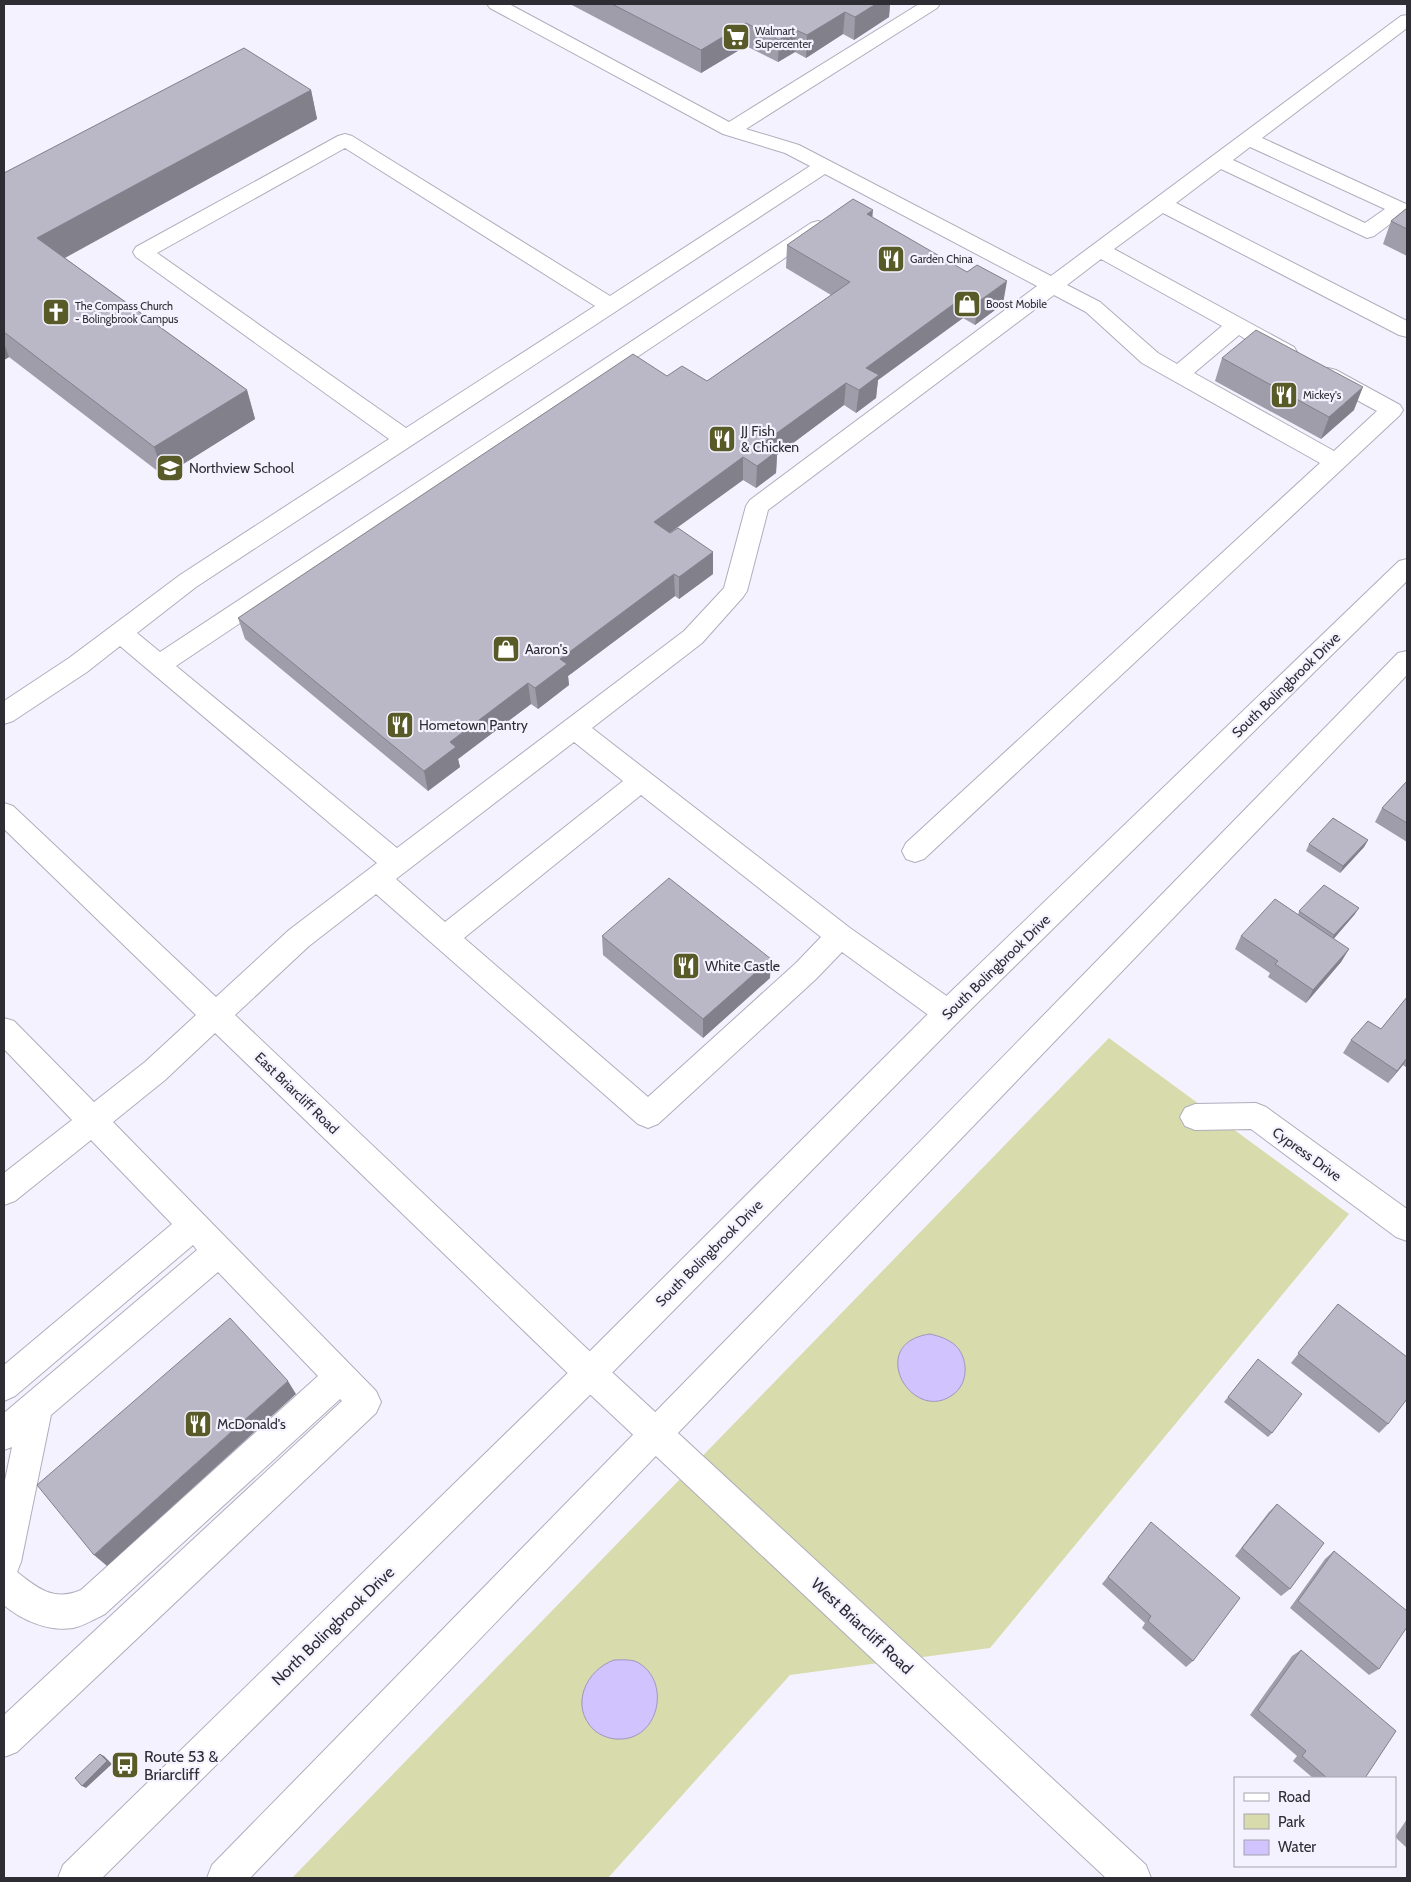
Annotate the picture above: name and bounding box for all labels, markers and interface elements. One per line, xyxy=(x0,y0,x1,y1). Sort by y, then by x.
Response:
supermarket icon: Walmart Supercenter xyxy=(721,22,751,52)
place label: Walmart Supercenter xyxy=(755,24,812,51)
restaurant icon: Garden China xyxy=(876,244,906,274)
place label: Garden China xyxy=(910,252,974,266)
shop icon: Boost Mobile xyxy=(952,289,982,319)
church icon: The Compass Church - Bolingbrook Campus xyxy=(41,297,71,327)
place label: Boost Mobile xyxy=(986,297,1047,311)
place label: The Compass Church - Bolingbrook Campus xyxy=(75,299,179,326)
restaurant icon: Mickey's xyxy=(1269,380,1299,410)
place label: Mickey's xyxy=(1303,388,1342,402)
place label: JJ Fish & Chicken xyxy=(740,422,799,456)
restaurant icon: JJ Fish & Chicken xyxy=(707,424,737,454)
school or university icon: Northview School xyxy=(155,453,185,483)
place label: Northview School xyxy=(189,459,295,477)
street label: South Bolingbrook Drive xyxy=(1228,628,1344,742)
shop icon: Aaron's xyxy=(491,634,521,664)
place label: Aaron's xyxy=(525,640,568,658)
restaurant icon: Hometown Pantry xyxy=(385,710,415,740)
place label: Hometown Pantry xyxy=(419,716,528,734)
street label: South Bolingbrook Drive xyxy=(938,910,1054,1024)
restaurant icon: White Castle xyxy=(671,951,701,981)
place label: White Castle xyxy=(705,957,780,975)
street label: East Briarcliff Road xyxy=(251,1048,343,1138)
street label: Cypress Drive xyxy=(1269,1123,1345,1185)
street label: South Bolingbrook Drive xyxy=(652,1196,766,1310)
restaurant icon: McDonald's xyxy=(183,1409,213,1439)
place label: McDonald's xyxy=(217,1415,286,1433)
street label: North Bolingbrook Drive xyxy=(268,1563,398,1689)
street label: West Briarcliff Road xyxy=(807,1574,917,1678)
place label: Route 53 & Briarcliff xyxy=(144,1747,219,1784)
bus stop icon: Route 53 & Briarcliff xyxy=(110,1750,140,1780)
legend xyxy=(1234,1777,1396,1867)
text: Road xyxy=(1278,1788,1311,1806)
text: Park xyxy=(1278,1813,1305,1831)
text: Water xyxy=(1278,1838,1316,1856)

